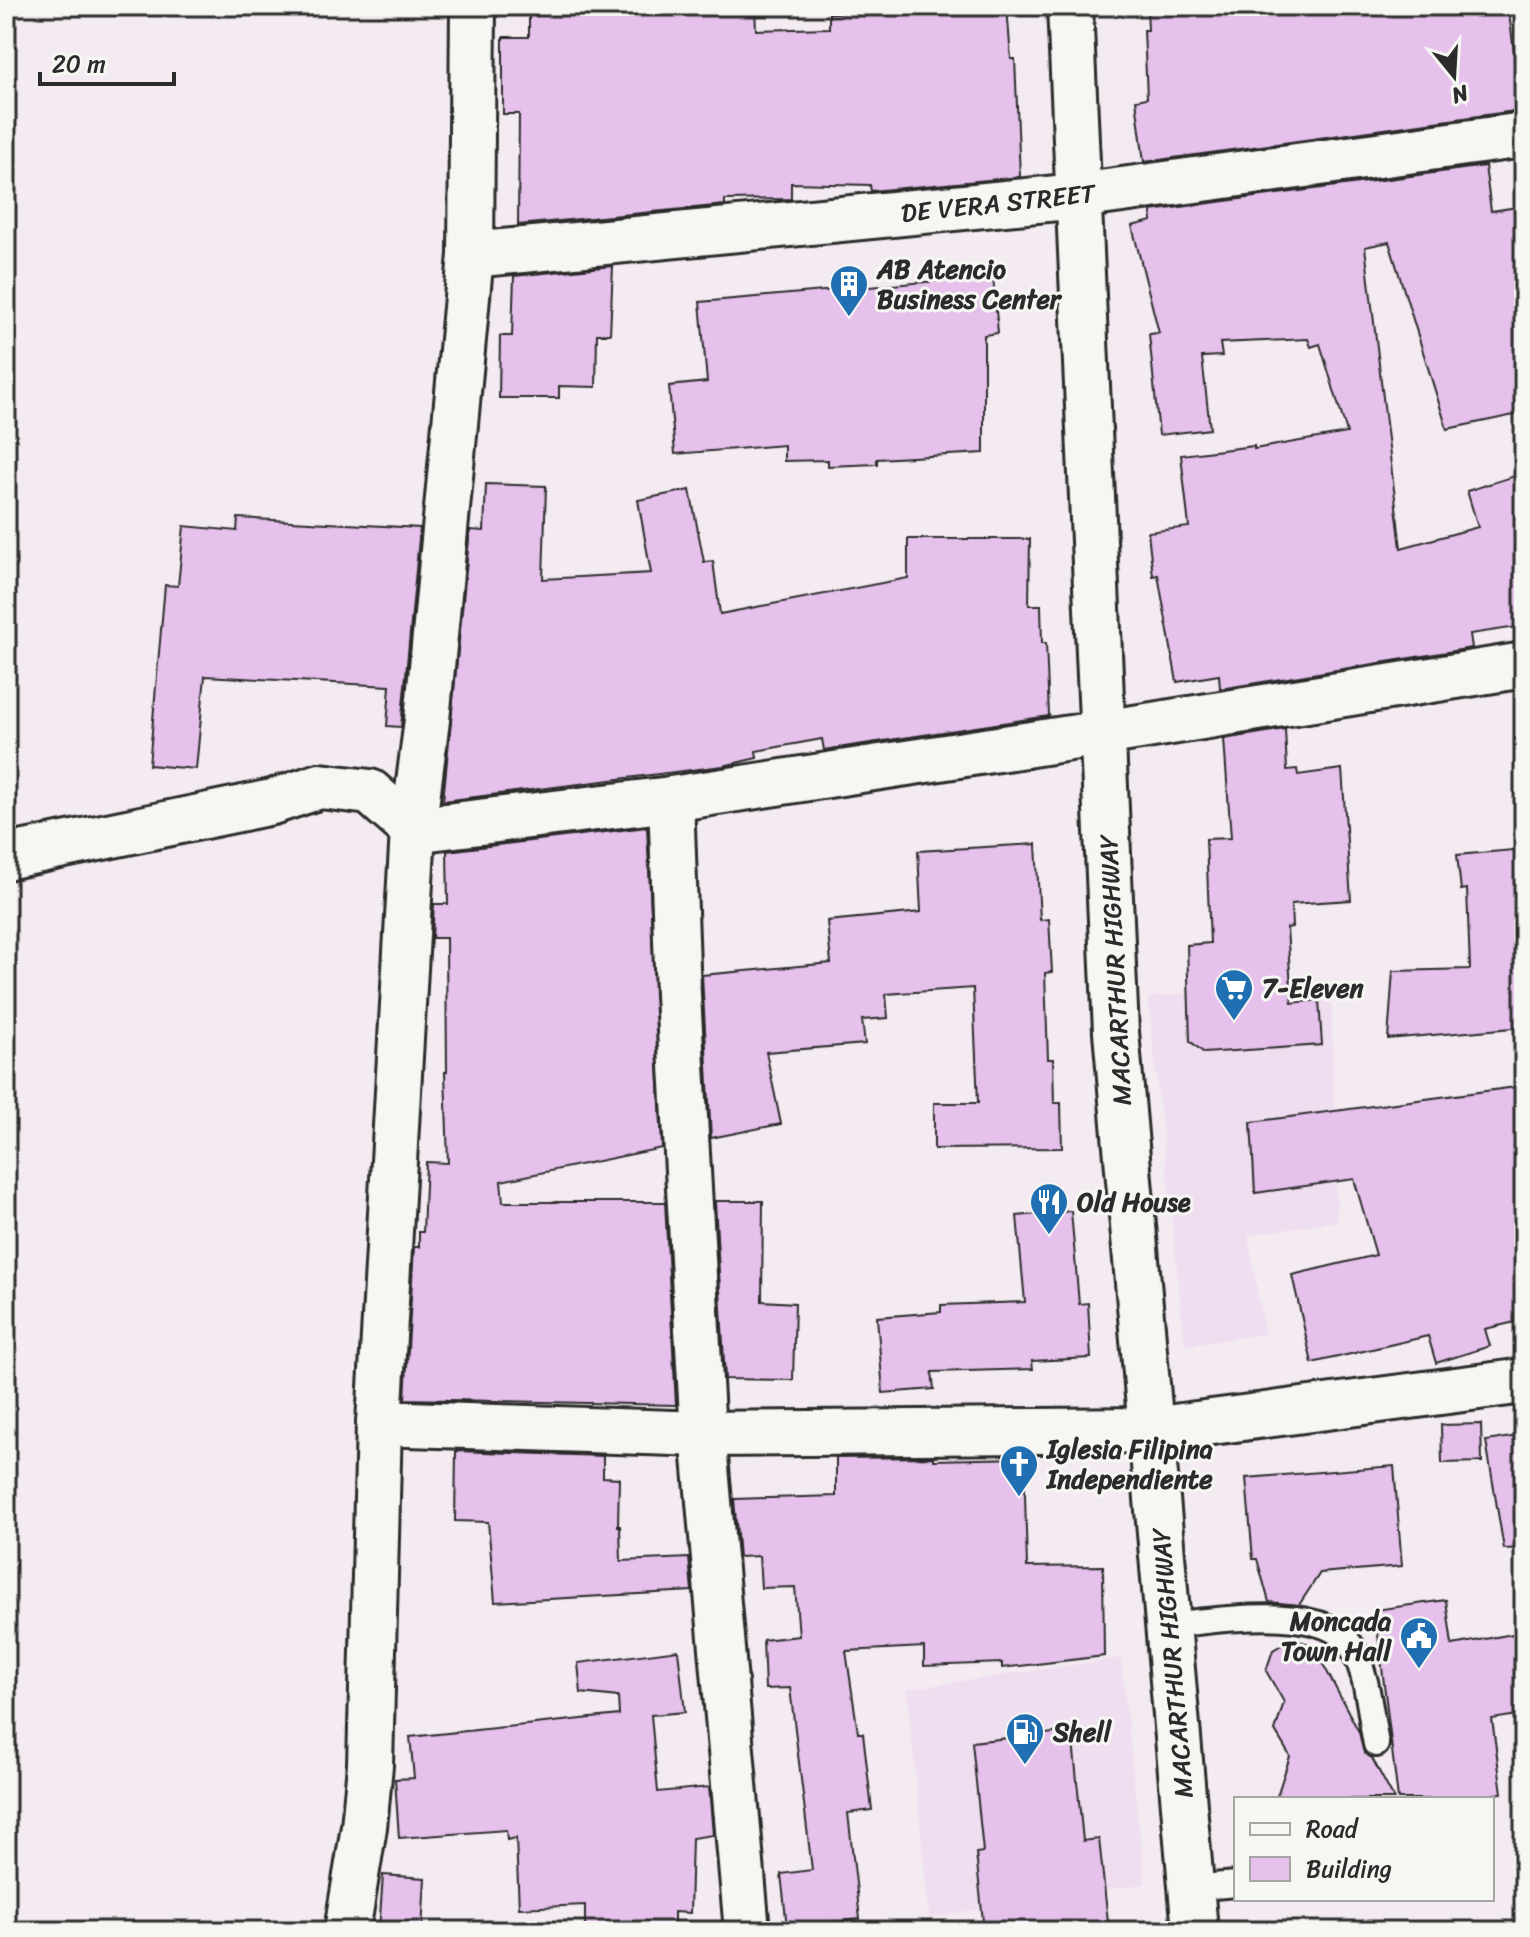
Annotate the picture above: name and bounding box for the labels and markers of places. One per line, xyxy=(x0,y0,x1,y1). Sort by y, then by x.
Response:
place label: AB Atencio Business Center xyxy=(876,246,1063,322)
building icon: AB Atencio Business Center xyxy=(828,263,870,318)
place label: 7-Eleven xyxy=(1262,965,1365,1011)
supermarket icon: 7-Eleven xyxy=(1213,967,1255,1022)
place label: Old House xyxy=(1077,1179,1191,1225)
restaurant icon: Old House xyxy=(1028,1181,1070,1236)
place label: Iglesia Filipina Independiente xyxy=(1045,1426,1213,1502)
church icon: Iglesia Filipina Independiente xyxy=(998,1443,1040,1498)
place label: Moncada Town Hall xyxy=(1281,1598,1393,1674)
public building icon: Moncada Town Hall xyxy=(1398,1615,1440,1670)
place label: Shell xyxy=(1052,1709,1113,1755)
fuel station icon: Shell xyxy=(1004,1711,1046,1766)

